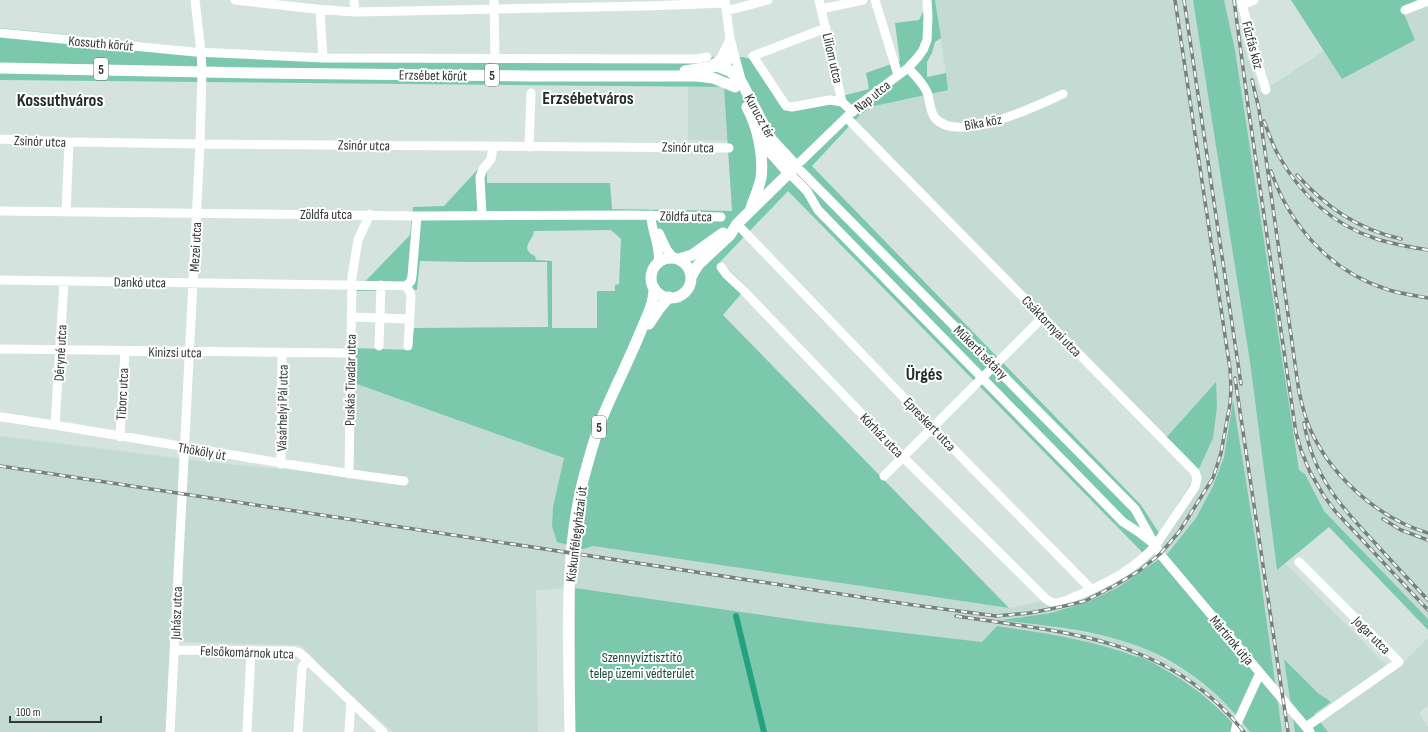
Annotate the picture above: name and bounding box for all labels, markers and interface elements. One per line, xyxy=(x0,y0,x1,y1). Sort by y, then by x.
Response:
street label: Fűzfás köz xyxy=(1238,19,1267,71)
street label: Liliom utca xyxy=(818,31,847,85)
street label: Kossuth körút xyxy=(68,32,134,55)
road number: 5 xyxy=(94,58,108,80)
road number: 5 xyxy=(485,64,499,86)
street label: Erzsébet körút xyxy=(399,66,467,85)
street label: Nap utca xyxy=(851,77,894,116)
district label: Erzsébetváros xyxy=(542,88,634,109)
district label: Kossuthváros xyxy=(17,90,103,111)
street label: Kurucz tér xyxy=(740,91,779,142)
street label: Bika köz xyxy=(963,111,1003,134)
street label: Zsinór utca xyxy=(14,132,66,151)
street label: Zsinór utca xyxy=(338,137,390,154)
street label: Zsinór utca xyxy=(662,139,714,156)
street label: Zöldfa utca xyxy=(300,206,352,223)
street label: Zöldfa utca xyxy=(660,208,712,225)
street label: Mezei utca xyxy=(186,222,205,272)
street label: Dankó utca xyxy=(114,274,166,291)
street label: Csáktornyai utca xyxy=(1018,292,1085,361)
street label: Műkerti sétány xyxy=(950,322,1012,383)
street label: Déryné utca xyxy=(51,324,70,382)
street label: Puskás Tivadar utca xyxy=(341,334,360,426)
street label: Kinizsi utca xyxy=(148,344,202,361)
street label: Vásárhelyi Pál utca xyxy=(273,364,292,452)
district label: Ürgés xyxy=(906,364,942,385)
street label: Tiborc utca xyxy=(113,367,132,421)
street label: Epreskert utca xyxy=(900,394,959,455)
street label: Kórház utca xyxy=(856,410,907,461)
road number: 5 xyxy=(592,416,606,438)
street label: Thököly út xyxy=(176,439,227,464)
street label: Kiskunfélegyházai út xyxy=(562,485,591,583)
street label: Juhász utca xyxy=(167,586,186,641)
street label: Mártírok útja xyxy=(1206,612,1257,669)
street label: Jogar utca xyxy=(1348,612,1394,658)
street label: Felsőkomárnok utca xyxy=(200,642,294,663)
park label: Szennyvíztisztító telep üzemi védterület xyxy=(589,649,695,682)
scale bar xyxy=(10,698,101,724)
text: 100 m xyxy=(16,705,41,720)

